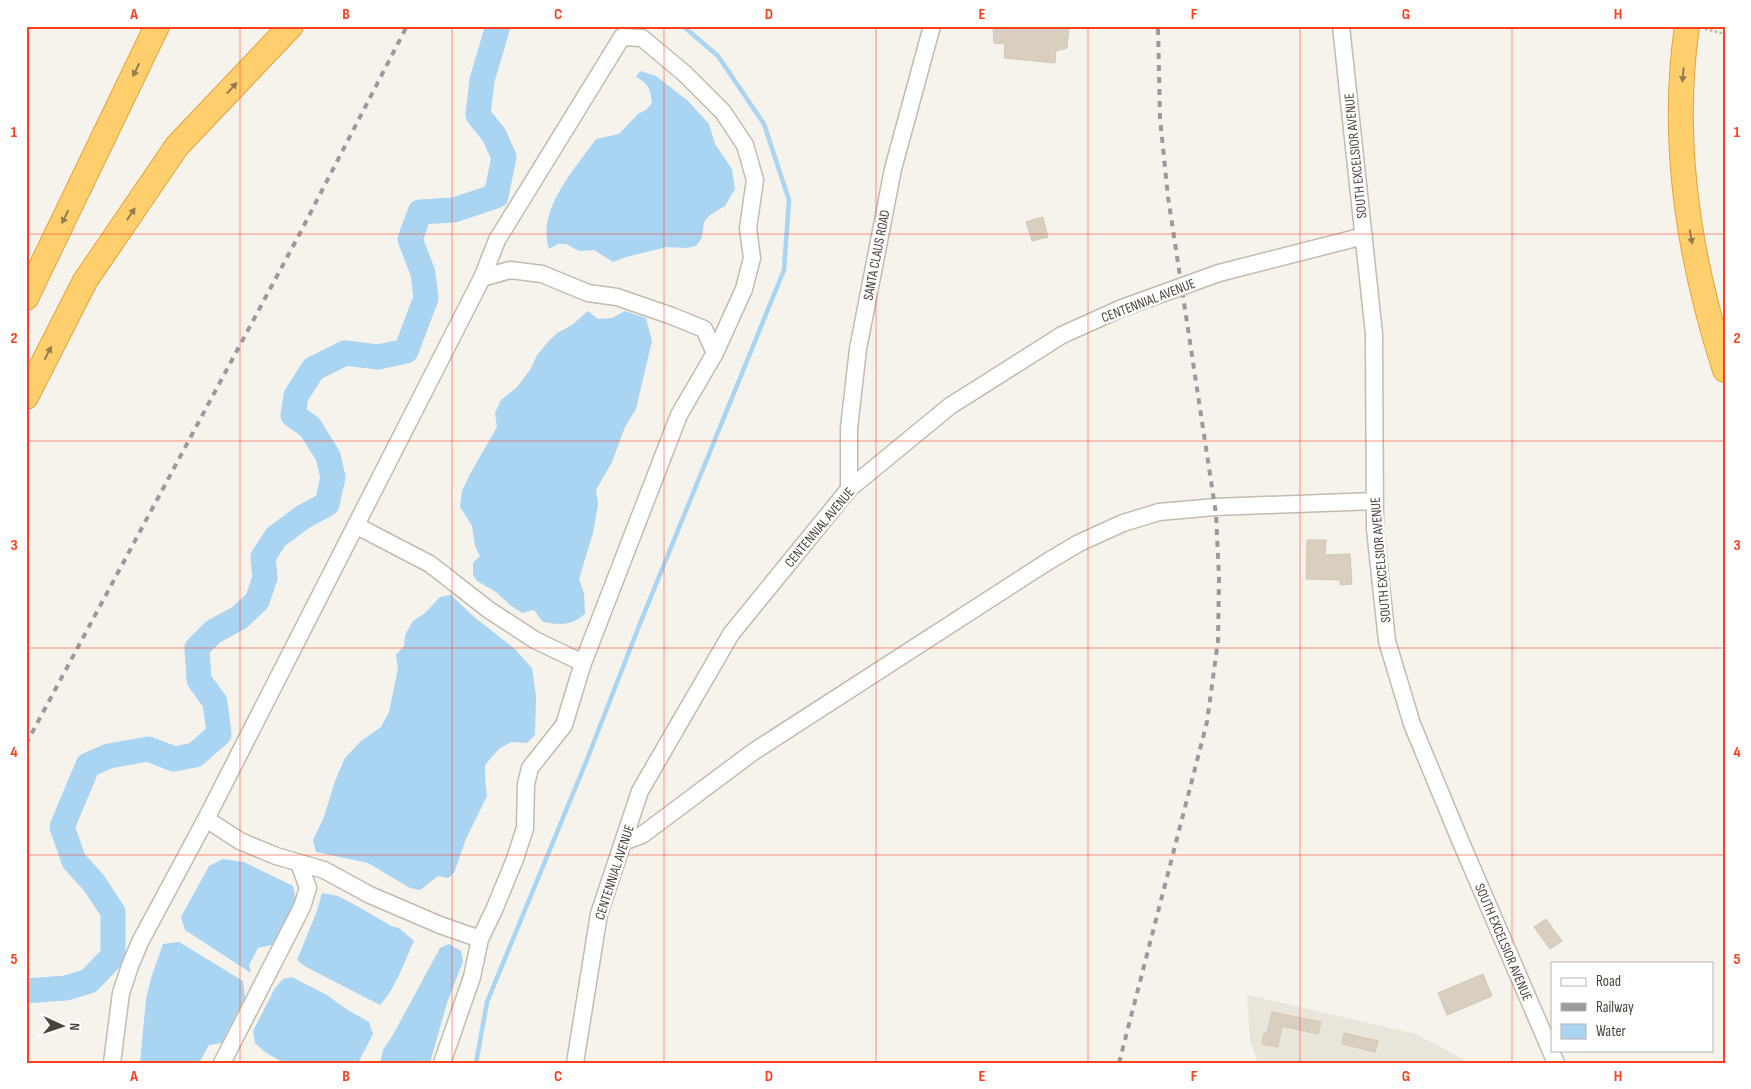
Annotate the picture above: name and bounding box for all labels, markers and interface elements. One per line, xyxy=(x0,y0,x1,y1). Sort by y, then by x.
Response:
text: A xyxy=(129,5,138,24)
text: B xyxy=(342,5,350,24)
text: C xyxy=(554,5,562,24)
text: D xyxy=(765,5,773,24)
text: E xyxy=(979,5,986,24)
text: F xyxy=(1191,5,1198,24)
text: G xyxy=(1402,5,1410,24)
text: H xyxy=(1614,5,1622,24)
one-way arrow xyxy=(132,63,140,77)
one-way arrow xyxy=(1679,67,1687,83)
one-way arrow xyxy=(226,82,238,94)
street label: SOUTH EXCELSIOR AVENUE xyxy=(1340,92,1371,219)
text: 1 xyxy=(11,123,18,142)
text: 1 xyxy=(1734,123,1741,142)
one-way arrow xyxy=(126,207,136,221)
street label: SANTA CLAUS ROAD xyxy=(859,208,894,302)
one-way arrow xyxy=(61,210,69,224)
one-way arrow xyxy=(1688,229,1696,245)
street label: CENTENNIAL AVENUE xyxy=(1099,275,1198,326)
text: 2 xyxy=(10,329,18,348)
text: 2 xyxy=(1733,329,1741,348)
one-way arrow xyxy=(44,346,52,361)
street label: CENTENNIAL AVENUE xyxy=(781,484,858,571)
street label: SOUTH EXCELSIOR AVENUE xyxy=(1367,496,1394,623)
text: 3 xyxy=(10,536,18,555)
text: 3 xyxy=(1733,536,1741,555)
text: 4 xyxy=(10,743,18,762)
text: 4 xyxy=(1733,743,1741,762)
street label: CENTENNIAL AVENUE xyxy=(591,822,638,922)
street label: SOUTH EXCELSIOR AVENUE xyxy=(1471,881,1536,1004)
text: 5 xyxy=(10,950,18,969)
text: 5 xyxy=(1733,950,1741,969)
legend xyxy=(1551,962,1714,1052)
text: Road xyxy=(1596,972,1621,991)
text: Railway xyxy=(1596,998,1634,1017)
north arrow xyxy=(38,1002,88,1052)
text: N xyxy=(66,1022,83,1031)
text: Water xyxy=(1596,1022,1627,1041)
text: A xyxy=(129,1067,138,1086)
text: B xyxy=(342,1067,350,1086)
text: C xyxy=(554,1067,562,1086)
text: D xyxy=(765,1067,773,1086)
text: E xyxy=(979,1067,986,1086)
text: F xyxy=(1191,1067,1198,1086)
text: G xyxy=(1402,1067,1410,1086)
text: H xyxy=(1614,1067,1622,1086)

